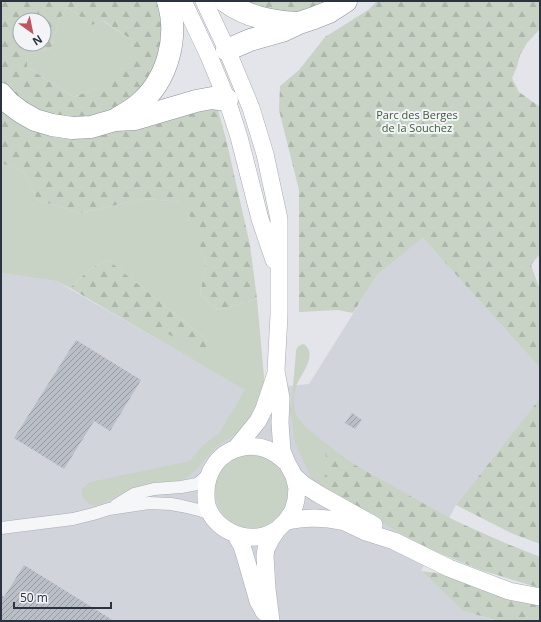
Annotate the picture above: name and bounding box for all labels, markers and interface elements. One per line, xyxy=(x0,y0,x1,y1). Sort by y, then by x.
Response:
north arrow xyxy=(12,12,52,52)
text: N xyxy=(30,32,46,50)
park label: Parc des Berges de la Souchez xyxy=(376,107,458,135)
scale bar xyxy=(14,584,111,610)
text: 50 m xyxy=(20,589,48,606)

